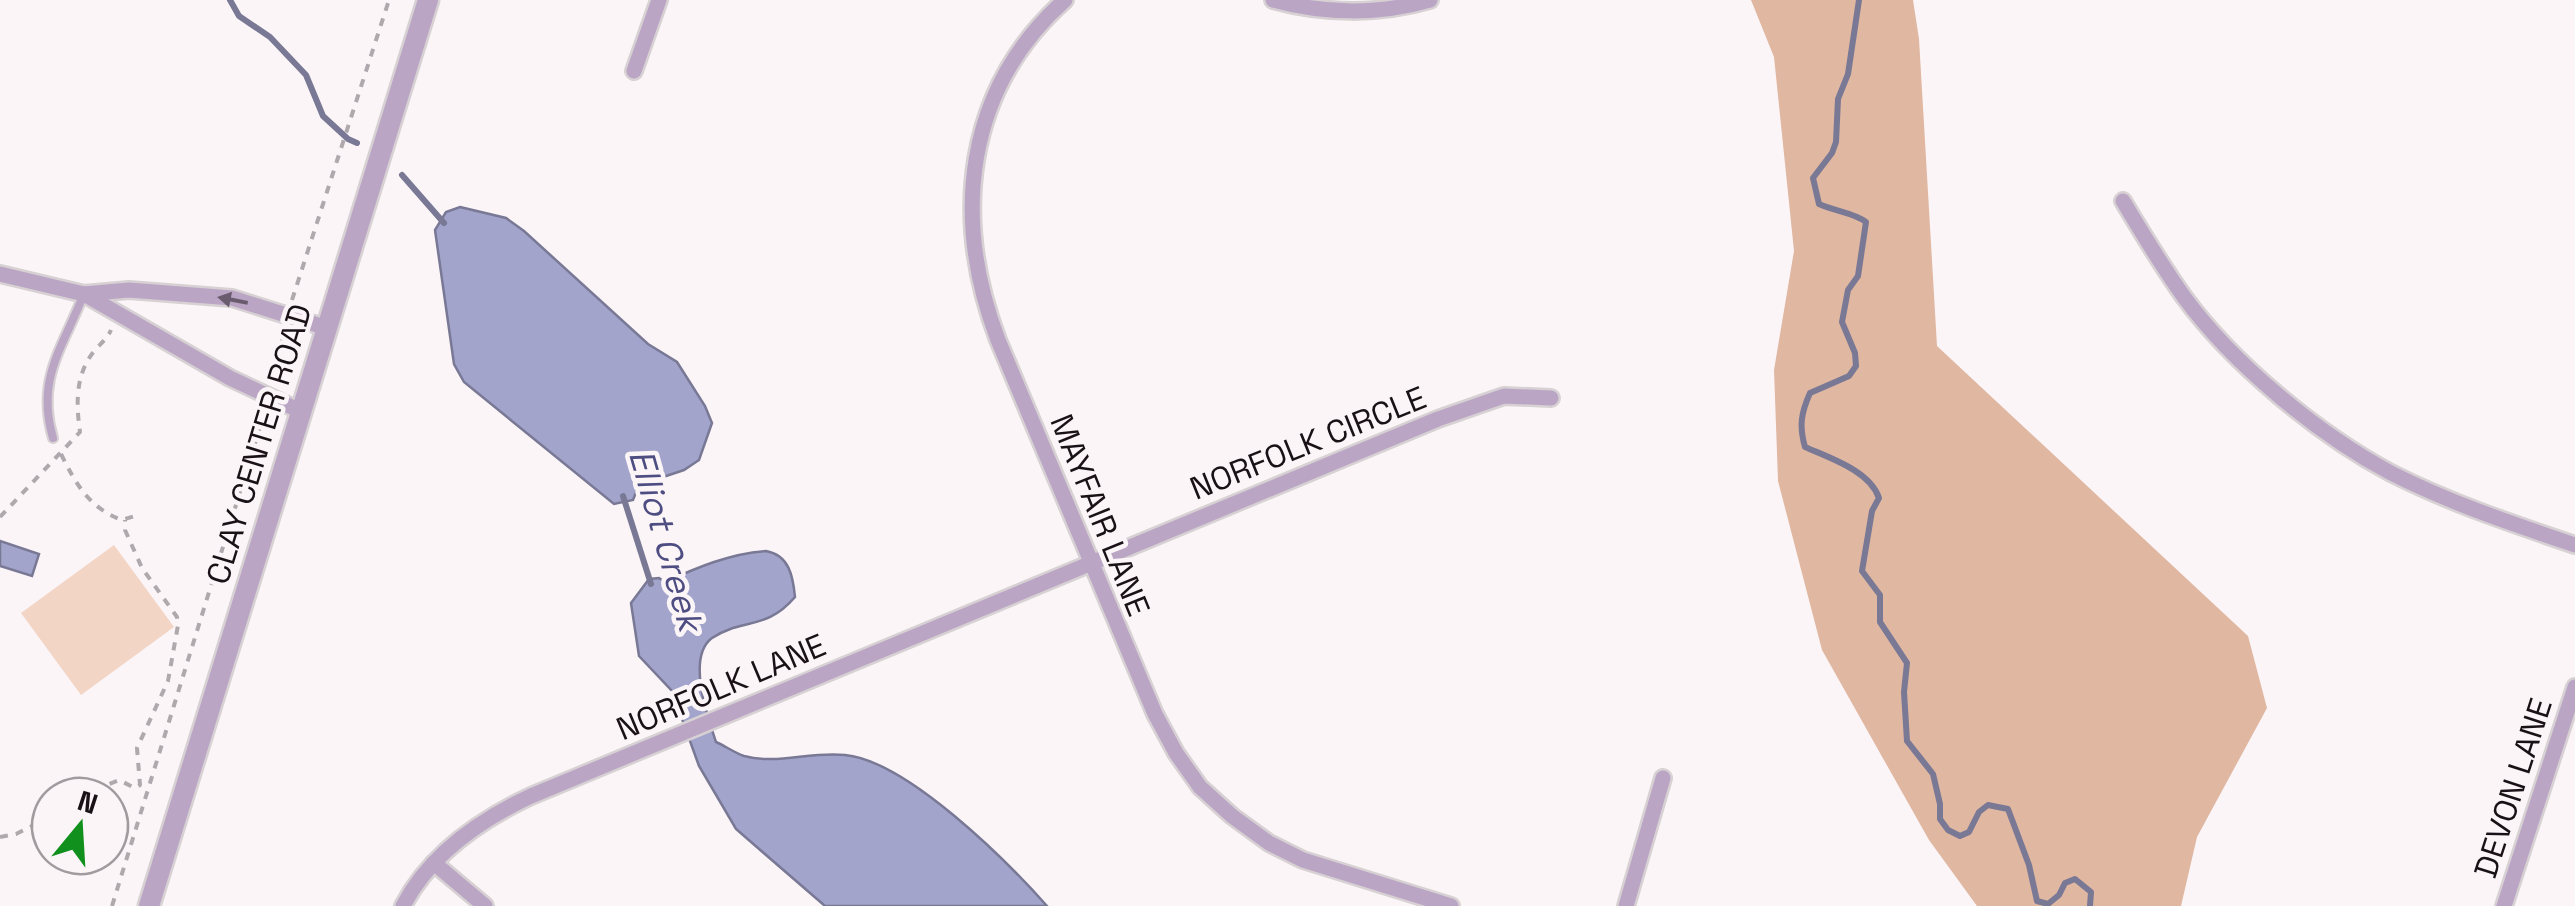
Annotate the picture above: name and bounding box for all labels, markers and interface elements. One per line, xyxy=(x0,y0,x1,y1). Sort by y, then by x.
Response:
one-way arrow xyxy=(217,292,248,307)
street label: CLAY CENTER ROAD xyxy=(197,299,321,589)
street label: NORFOLK CIRCLE xyxy=(1184,377,1432,509)
street label: MAYFAIR LANE xyxy=(1041,408,1159,622)
water label: Elliot Creek xyxy=(619,444,714,640)
street label: NORFOLK LANE xyxy=(610,625,832,749)
street label: DEVON LANE xyxy=(2465,693,2561,883)
north arrow xyxy=(30,776,130,876)
text: N xyxy=(73,782,102,822)

